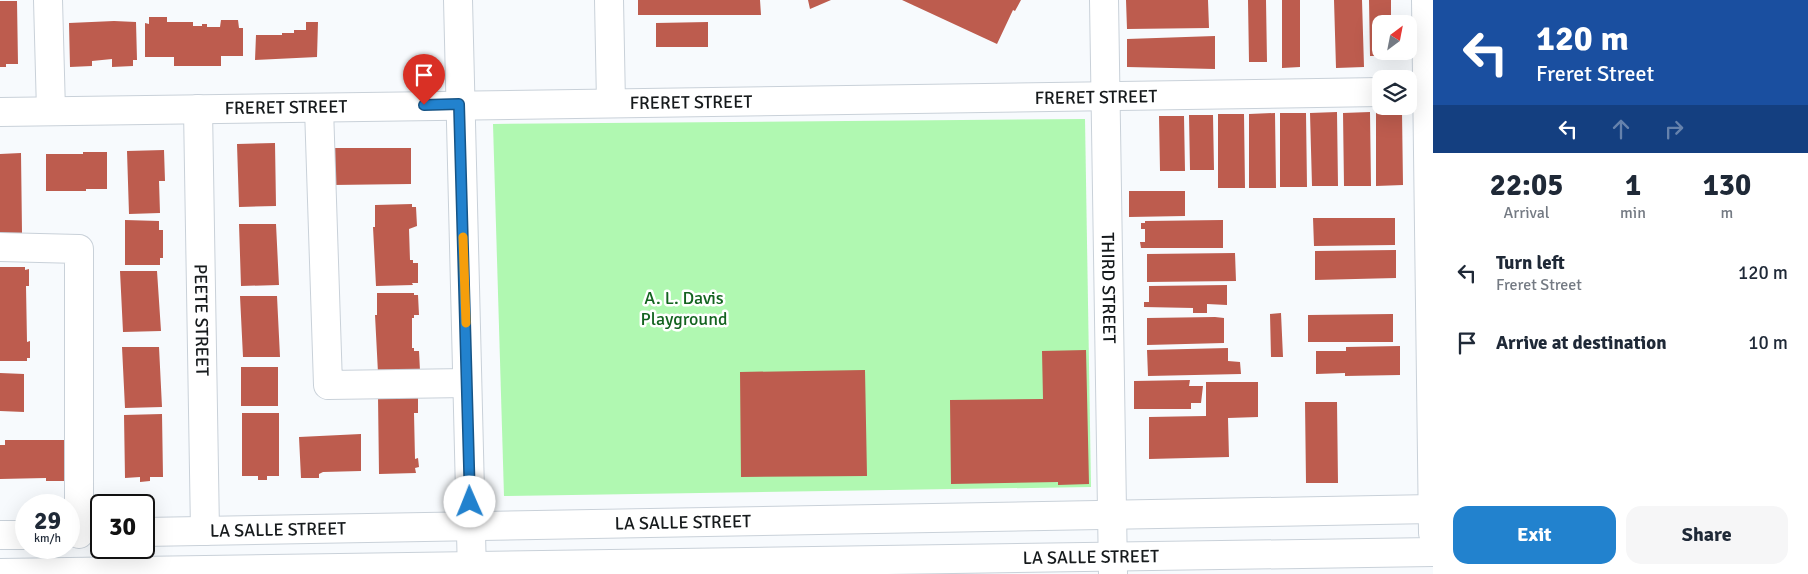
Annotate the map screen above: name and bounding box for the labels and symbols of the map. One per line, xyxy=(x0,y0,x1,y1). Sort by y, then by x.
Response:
north arrow xyxy=(1372,15,1418,60)
pin xyxy=(403,54,445,105)
street label: FRERET STREET xyxy=(1034,85,1158,109)
street label: FRERET STREET xyxy=(629,91,753,114)
street label: FRERET STREET xyxy=(224,95,348,119)
street label: THIRD STREET xyxy=(1097,232,1120,344)
street label: PEETE STREET xyxy=(190,264,213,376)
park label: A. L. Davis Playground xyxy=(640,287,728,330)
position arrow xyxy=(443,475,495,527)
speed limit sign: 30 xyxy=(90,494,155,559)
street label: LA SALLE STREET xyxy=(615,510,751,535)
street label: LA SALLE STREET xyxy=(210,517,346,542)
street label: LA SALLE STREET xyxy=(1023,545,1159,569)

